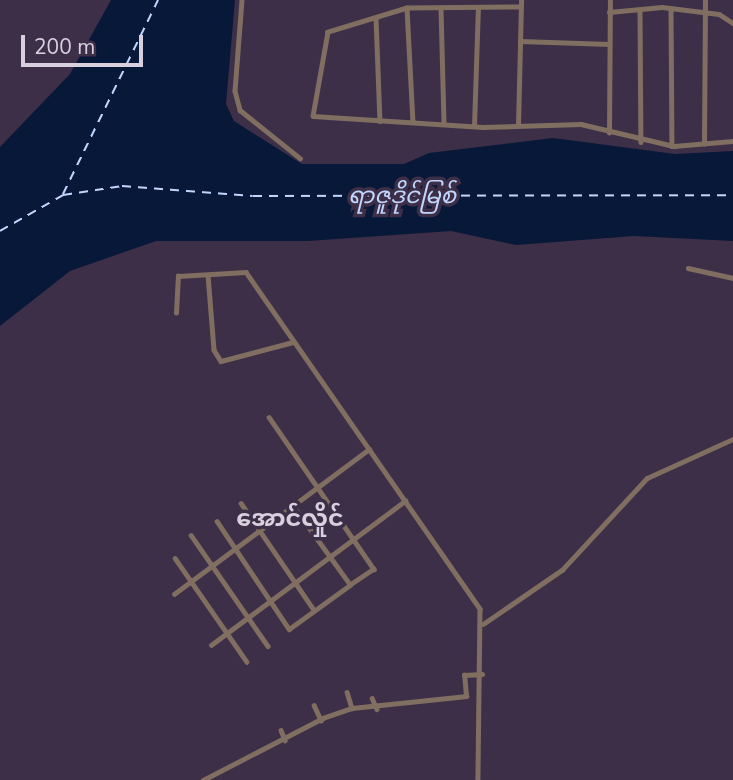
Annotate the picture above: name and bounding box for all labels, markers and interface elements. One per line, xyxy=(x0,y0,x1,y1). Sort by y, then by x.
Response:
scale bar xyxy=(24,21,147,65)
text: 200 m xyxy=(34,33,95,61)
water label: ရာဇူဒိုင်မြစ် xyxy=(348,182,456,210)
district label: အောင်လှိုင် xyxy=(236,505,344,533)

